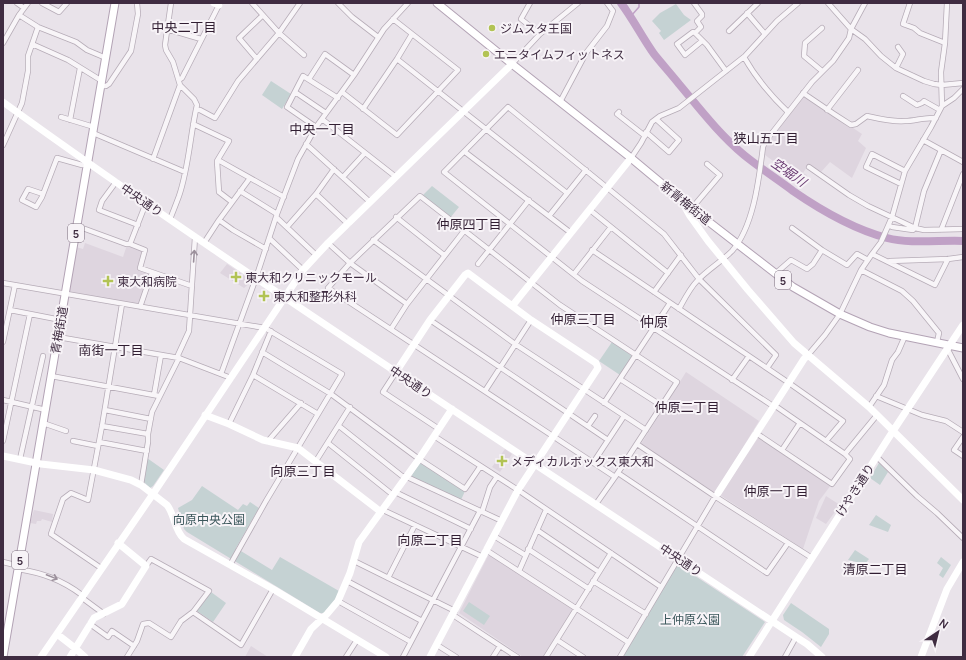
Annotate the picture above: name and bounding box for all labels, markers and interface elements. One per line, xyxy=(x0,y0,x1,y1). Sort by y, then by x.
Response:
district label: 中央二丁目 xyxy=(151,18,217,36)
place label: ジムスタ王国 xyxy=(500,20,572,37)
marker: ジムスタ王国 xyxy=(487,23,497,33)
place label: エニタイムフィットネス xyxy=(494,46,625,63)
marker: エニタイムフィットネス xyxy=(481,49,491,59)
district label: 中央一丁目 xyxy=(289,120,355,138)
district label: 狭山五丁目 xyxy=(733,129,799,147)
water label: 空堀川 xyxy=(768,153,812,192)
street label: 新青梅街道 xyxy=(657,178,715,228)
street label: 中央通り xyxy=(117,179,167,221)
district label: 仲原四丁目 xyxy=(436,215,502,233)
road number: 5 xyxy=(68,224,84,242)
one-way arrow xyxy=(190,250,197,263)
place label: 東大和クリニックモール xyxy=(245,269,377,286)
marker: 東大和クリニックモール xyxy=(230,271,242,283)
road number: 5 xyxy=(775,271,791,289)
place label: 東大和病院 xyxy=(117,273,177,290)
marker: 東大和病院 xyxy=(102,275,114,287)
place label: 東大和整形外科 xyxy=(273,288,357,305)
marker: 東大和整形外科 xyxy=(258,290,270,302)
street label: 青梅街道 xyxy=(46,305,72,355)
district label: 仲原三丁目 xyxy=(550,310,616,328)
district label: 仲原 xyxy=(640,312,668,331)
district label: 南街一丁目 xyxy=(78,341,144,359)
street label: 中央通り xyxy=(386,362,436,402)
district label: 仲原二丁目 xyxy=(654,398,720,416)
place label: メディカルボックス東大和 xyxy=(511,453,654,470)
marker: メディカルボックス東大和 xyxy=(496,455,508,467)
street label: けやき通り xyxy=(832,460,878,520)
district label: 向原三丁目 xyxy=(270,462,336,480)
district label: 仲原一丁目 xyxy=(743,482,809,500)
park label: 向原中央公園 xyxy=(173,511,245,528)
district label: 向原二丁目 xyxy=(397,531,463,549)
street label: 中央通り xyxy=(656,540,706,580)
road number: 5 xyxy=(12,551,28,569)
district label: 清原二丁目 xyxy=(842,560,908,578)
one-way arrow xyxy=(46,574,58,582)
park label: 上仲原公園 xyxy=(660,611,720,628)
north arrow xyxy=(918,612,958,652)
text: N xyxy=(936,615,952,632)

